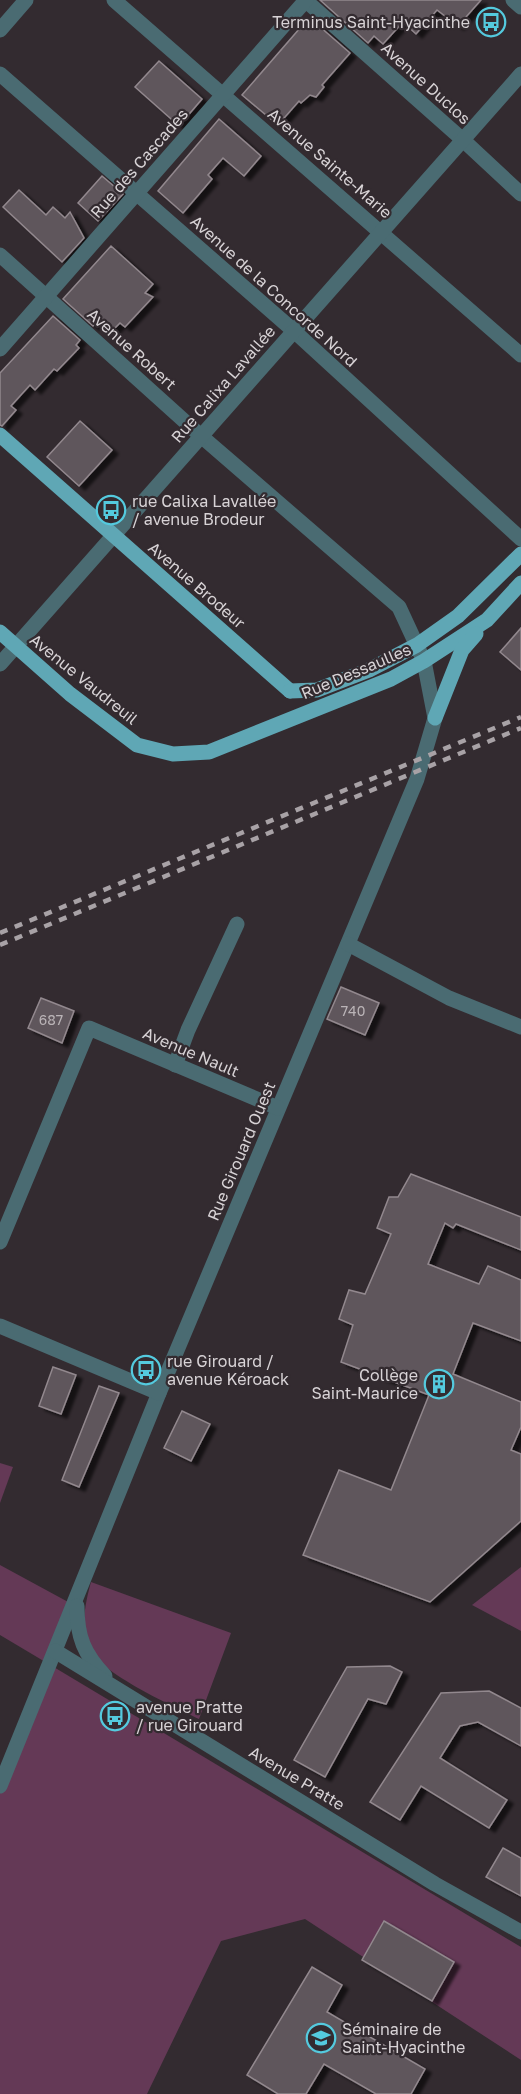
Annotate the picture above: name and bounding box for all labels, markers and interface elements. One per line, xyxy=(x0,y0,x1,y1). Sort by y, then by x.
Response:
bus stop icon: Terminus Saint-Hyacinthe xyxy=(475,6,507,38)
place label: Terminus Saint-Hyacinthe xyxy=(272,12,470,32)
street label: Avenue Duclos xyxy=(377,38,475,128)
street label: Rue des Cascades xyxy=(86,104,192,222)
street label: Avenue Sainte-Marie xyxy=(264,104,396,222)
street label: Avenue de la Concorde Nord xyxy=(187,211,361,371)
street label: Avenue Robert xyxy=(83,304,181,394)
street label: Rue Calixa Lavallée xyxy=(167,321,279,447)
place label: rue Calixa Lavallée / avenue Brodeur xyxy=(132,491,276,529)
bus stop icon: rue Calixa Lavallée / avenue Brodeur xyxy=(95,494,127,526)
street label: Avenue Brodeur xyxy=(144,537,250,633)
street label: Avenue Vaudreuil xyxy=(26,629,142,729)
street label: Rue Dessaulles xyxy=(298,639,414,703)
house number: 740 xyxy=(341,1002,365,1019)
house number: 687 xyxy=(39,1011,63,1028)
street label: Avenue Nault xyxy=(140,1023,242,1081)
street label: Rue Girouard Ouest xyxy=(203,1078,279,1224)
place label: rue Girouard / avenue Kéroack xyxy=(167,1351,289,1389)
bus stop icon: rue Girouard / avenue Kéroack xyxy=(130,1354,162,1386)
place label: Collège Saint-Maurice xyxy=(312,1365,418,1403)
building icon: Collège Saint-Maurice xyxy=(423,1368,455,1400)
place label: avenue Pratte / rue Girouard xyxy=(136,1697,243,1735)
bus stop icon: avenue Pratte / rue Girouard xyxy=(99,1700,131,1732)
street label: Avenue Pratte xyxy=(246,1742,348,1814)
place label: Séminaire de Saint-Hyacinthe xyxy=(342,2019,465,2057)
school or university icon: Séminaire de Saint-Hyacinthe xyxy=(305,2022,337,2054)

